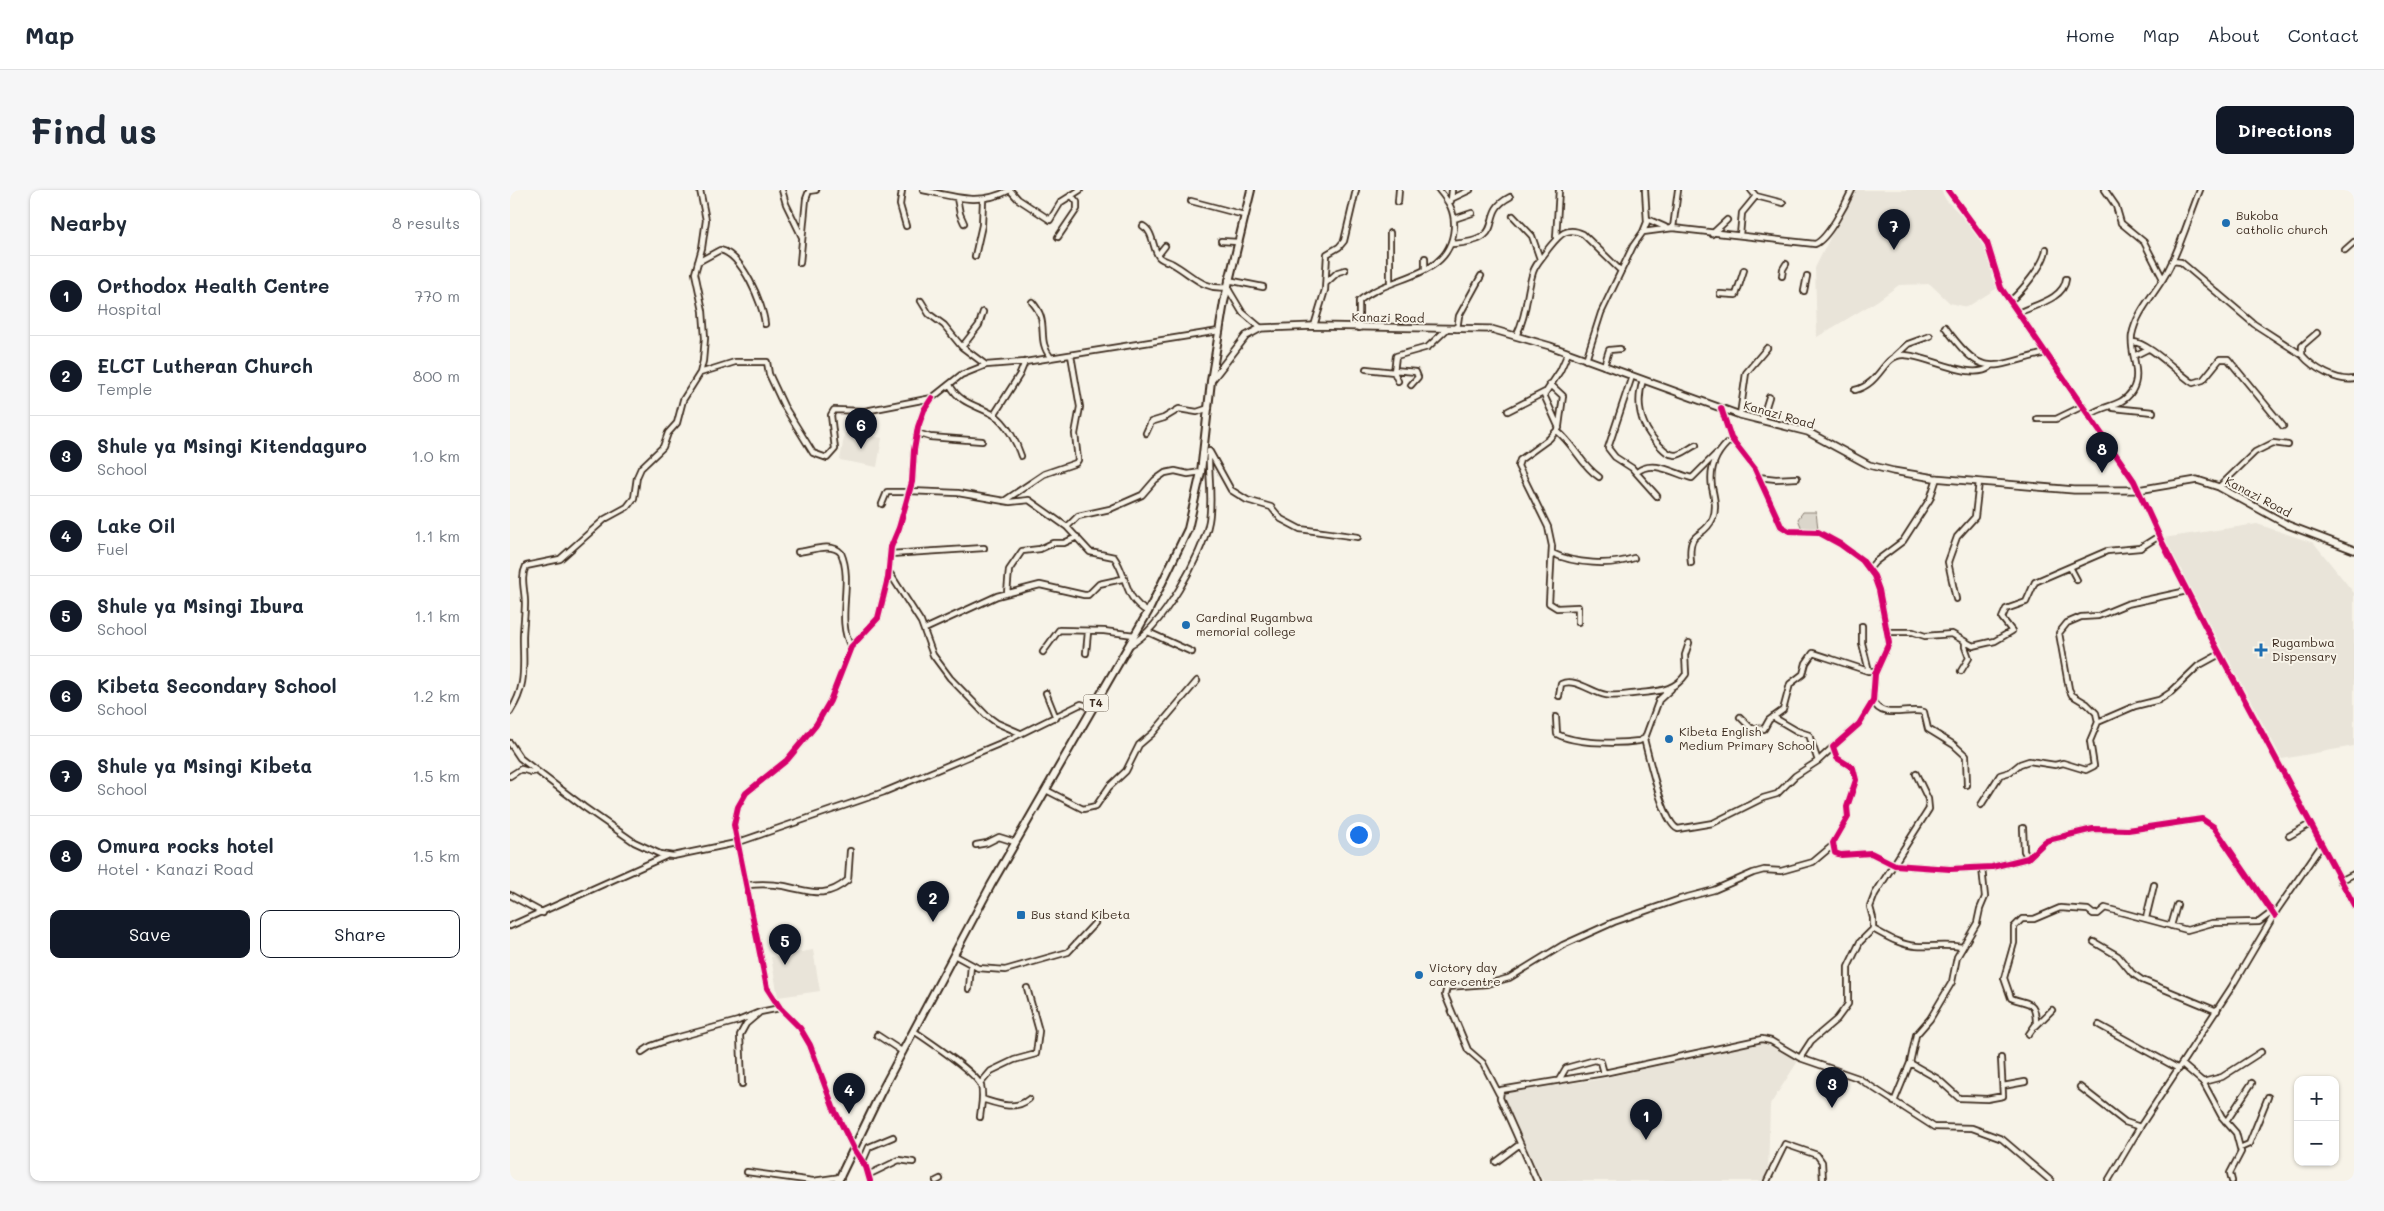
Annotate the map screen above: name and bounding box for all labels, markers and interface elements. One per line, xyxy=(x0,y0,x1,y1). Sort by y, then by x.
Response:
text: Map xyxy=(25,19,74,50)
text: Home xyxy=(2066,23,2115,47)
text: Map xyxy=(2143,23,2179,47)
text: About xyxy=(2207,23,2260,47)
text: Contact xyxy=(2288,23,2359,47)
button: Directions xyxy=(2216,106,2354,154)
text: Find us xyxy=(30,107,157,153)
place label: Bukoba catholic church xyxy=(2236,207,2328,237)
text: Nearby xyxy=(50,209,127,236)
pin: 7 xyxy=(1878,209,1910,250)
text: 8 results xyxy=(392,212,460,233)
marker: Bukoba catholic church xyxy=(2220,217,2232,229)
text: Orthodox Health Centre xyxy=(97,273,329,298)
text: 1 xyxy=(62,285,70,306)
text: 770 m xyxy=(414,285,460,306)
text: Hospital xyxy=(97,298,161,319)
street label: Kanazi Road xyxy=(1351,308,1425,326)
text: ELCT Lutheran Church xyxy=(97,353,313,378)
text: 2 xyxy=(62,365,70,386)
text: 800 m xyxy=(413,365,460,386)
text: Temple xyxy=(97,378,152,399)
street label: Kanazi Road xyxy=(1742,396,1817,432)
pin: 6 xyxy=(845,408,877,449)
pin: 8 xyxy=(2086,432,2118,473)
text: Shule ya Msingi Kitendaguro xyxy=(97,433,367,458)
text: 3 xyxy=(61,445,71,466)
text: 1.0 km xyxy=(412,445,460,466)
text: School xyxy=(97,458,147,479)
street label: Kanazi Road xyxy=(2222,472,2295,520)
text: Lake Oil xyxy=(97,513,175,538)
text: 4 xyxy=(61,525,71,546)
text: 1.1 km xyxy=(415,525,460,546)
text: Fuel xyxy=(97,538,129,559)
text: Shule ya Msingi Ibura xyxy=(97,593,304,618)
text: 5 xyxy=(61,605,71,626)
text: 1.1 km xyxy=(415,605,460,626)
place label: Cardinal Rugambwa memorial college xyxy=(1196,609,1313,639)
text: School xyxy=(97,618,147,639)
marker: Cardinal Rugambwa memorial college xyxy=(1180,619,1192,631)
place label: Rugambwa Dispensary xyxy=(2272,634,2337,664)
marker: Rugambwa Dispensary xyxy=(2254,643,2268,657)
text: Kibeta Secondary School xyxy=(97,673,337,698)
text: 6 xyxy=(61,685,71,706)
text: 1.2 km xyxy=(413,685,460,706)
road number: T4 xyxy=(1084,694,1108,712)
text: School xyxy=(97,698,147,719)
place label: Kibeta English Medium Primary School xyxy=(1679,723,1815,753)
marker: Kibeta English Medium Primary School xyxy=(1663,733,1675,745)
text: Shule ya Msingi Kibeta xyxy=(97,753,312,778)
text: 7 xyxy=(62,765,70,786)
text: 1.5 km xyxy=(412,765,460,786)
text: School xyxy=(97,778,147,799)
your location xyxy=(1346,822,1372,848)
text: Omura rocks hotel xyxy=(97,833,274,858)
text: 8 xyxy=(61,845,71,866)
text: 1.5 km xyxy=(412,845,460,866)
text: Hotel · Kanazi Road xyxy=(97,858,253,879)
pin: 2 xyxy=(917,881,949,922)
place label: Bus stand Kibeta xyxy=(1031,906,1130,922)
marker: Bus stand Kibeta xyxy=(1015,909,1027,921)
button: Save xyxy=(50,910,250,958)
button: Share xyxy=(260,910,460,958)
pin: 5 xyxy=(769,924,801,965)
place label: Victory day care centre xyxy=(1429,959,1501,989)
marker: Victory day care centre xyxy=(1413,969,1425,981)
pin: 3 xyxy=(1816,1067,1848,1108)
pin: 4 xyxy=(833,1073,865,1114)
map controls xyxy=(2294,1076,2339,1166)
button: + xyxy=(2294,1076,2339,1121)
pin: 1 xyxy=(1630,1099,1662,1140)
button: − xyxy=(2294,1121,2339,1166)

